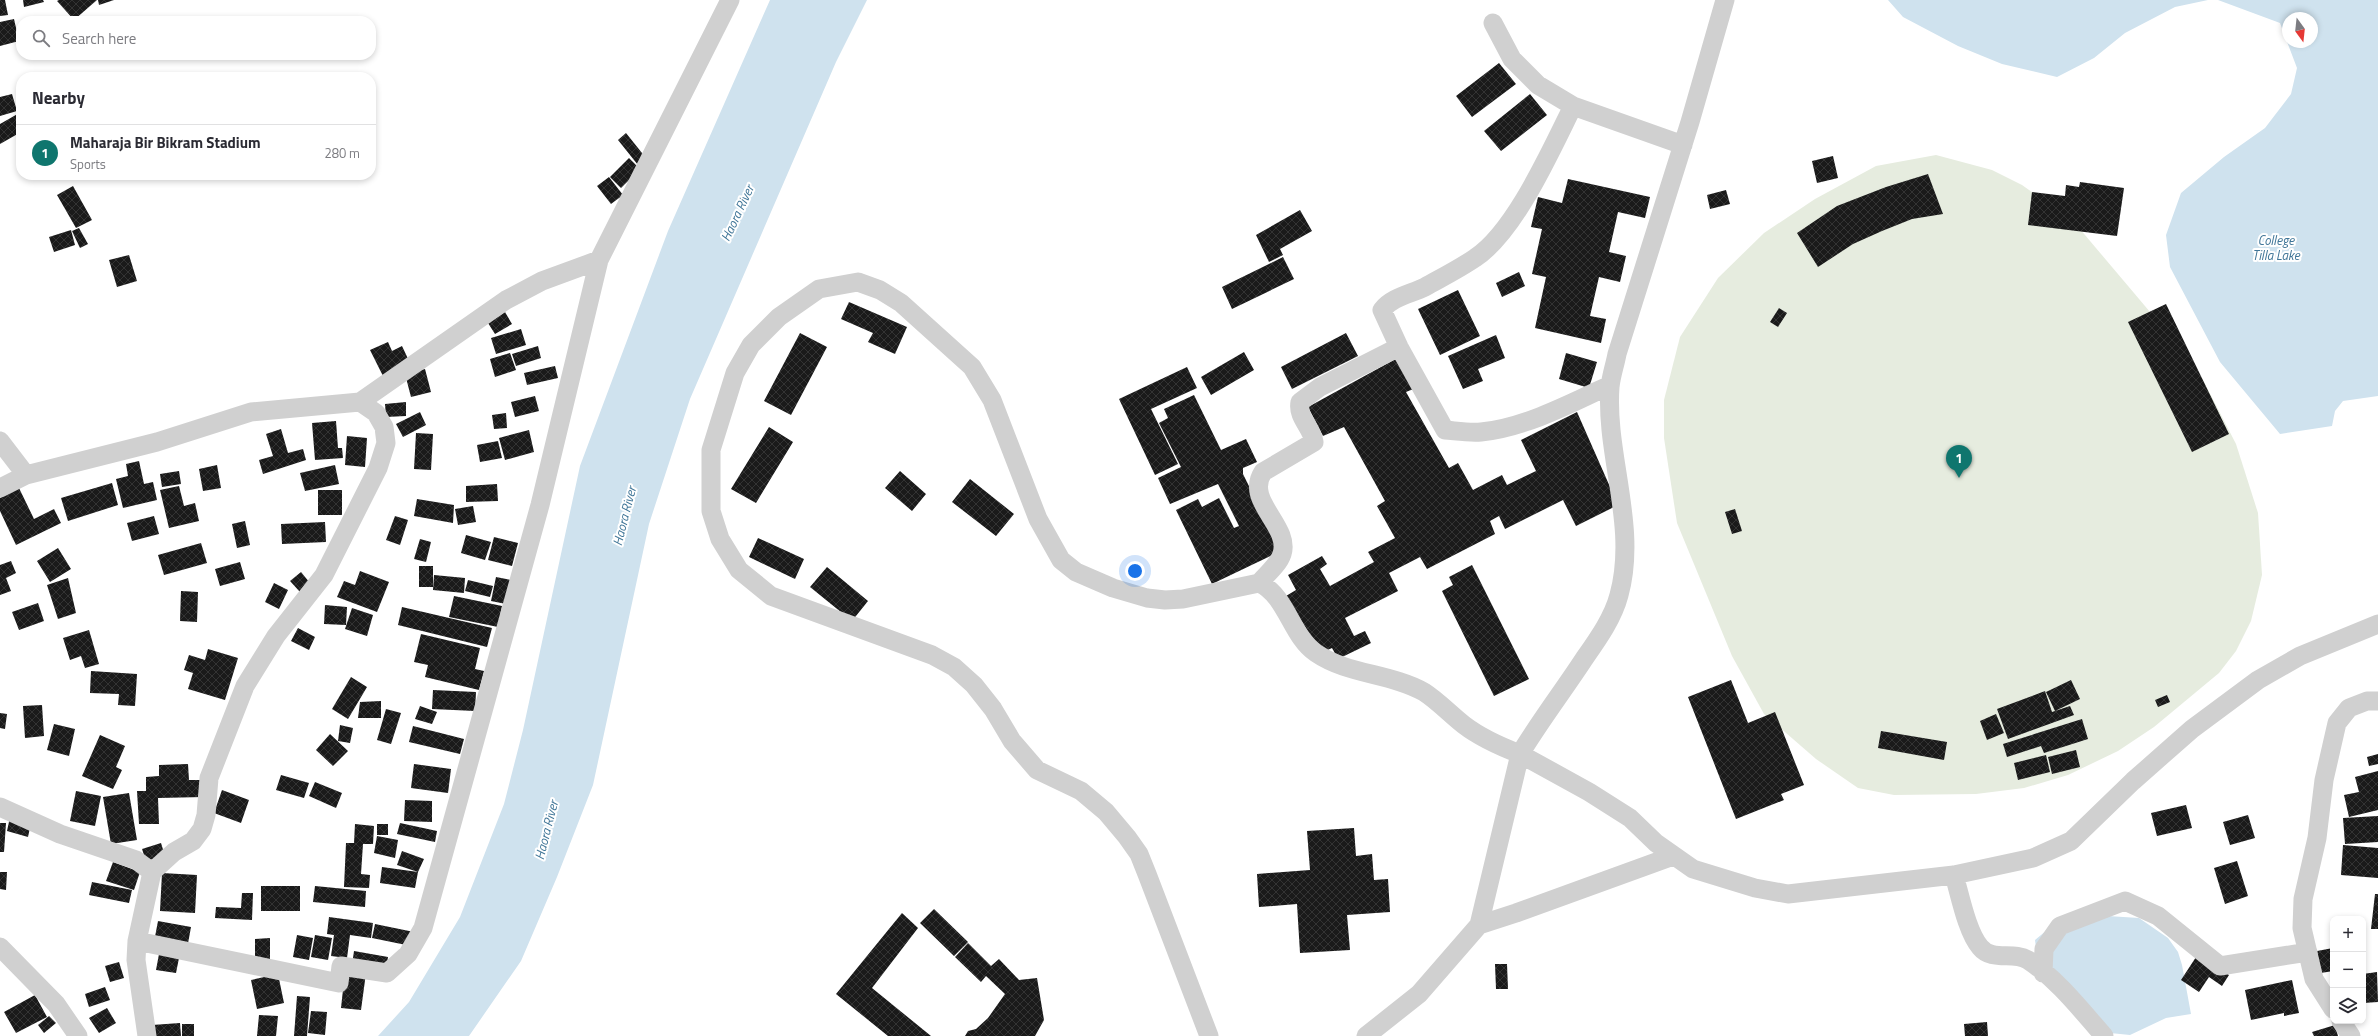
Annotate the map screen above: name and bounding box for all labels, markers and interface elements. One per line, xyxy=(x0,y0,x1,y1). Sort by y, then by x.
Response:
north arrow xyxy=(2282,12,2318,48)
search box xyxy=(16,16,376,60)
icon: search xyxy=(30,27,52,49)
text: Search here xyxy=(62,27,136,50)
text: Nearby xyxy=(32,85,85,111)
text: Maharaja Bir Bikram Stadium xyxy=(70,131,261,154)
text: 1 xyxy=(41,143,49,163)
text: 280 m xyxy=(324,143,360,163)
text: Sports xyxy=(70,154,106,174)
water label: Haora River xyxy=(715,180,760,244)
water label: College Tilla Lake xyxy=(2252,230,2301,265)
pin: 1 xyxy=(1946,445,1972,478)
water label: Haora River xyxy=(607,483,641,548)
your location xyxy=(1125,561,1145,581)
water label: Haora River xyxy=(529,797,563,862)
map controls xyxy=(2330,916,2366,1024)
button: + xyxy=(2330,916,2366,952)
button: − xyxy=(2330,952,2366,988)
button: layers xyxy=(2330,988,2366,1024)

